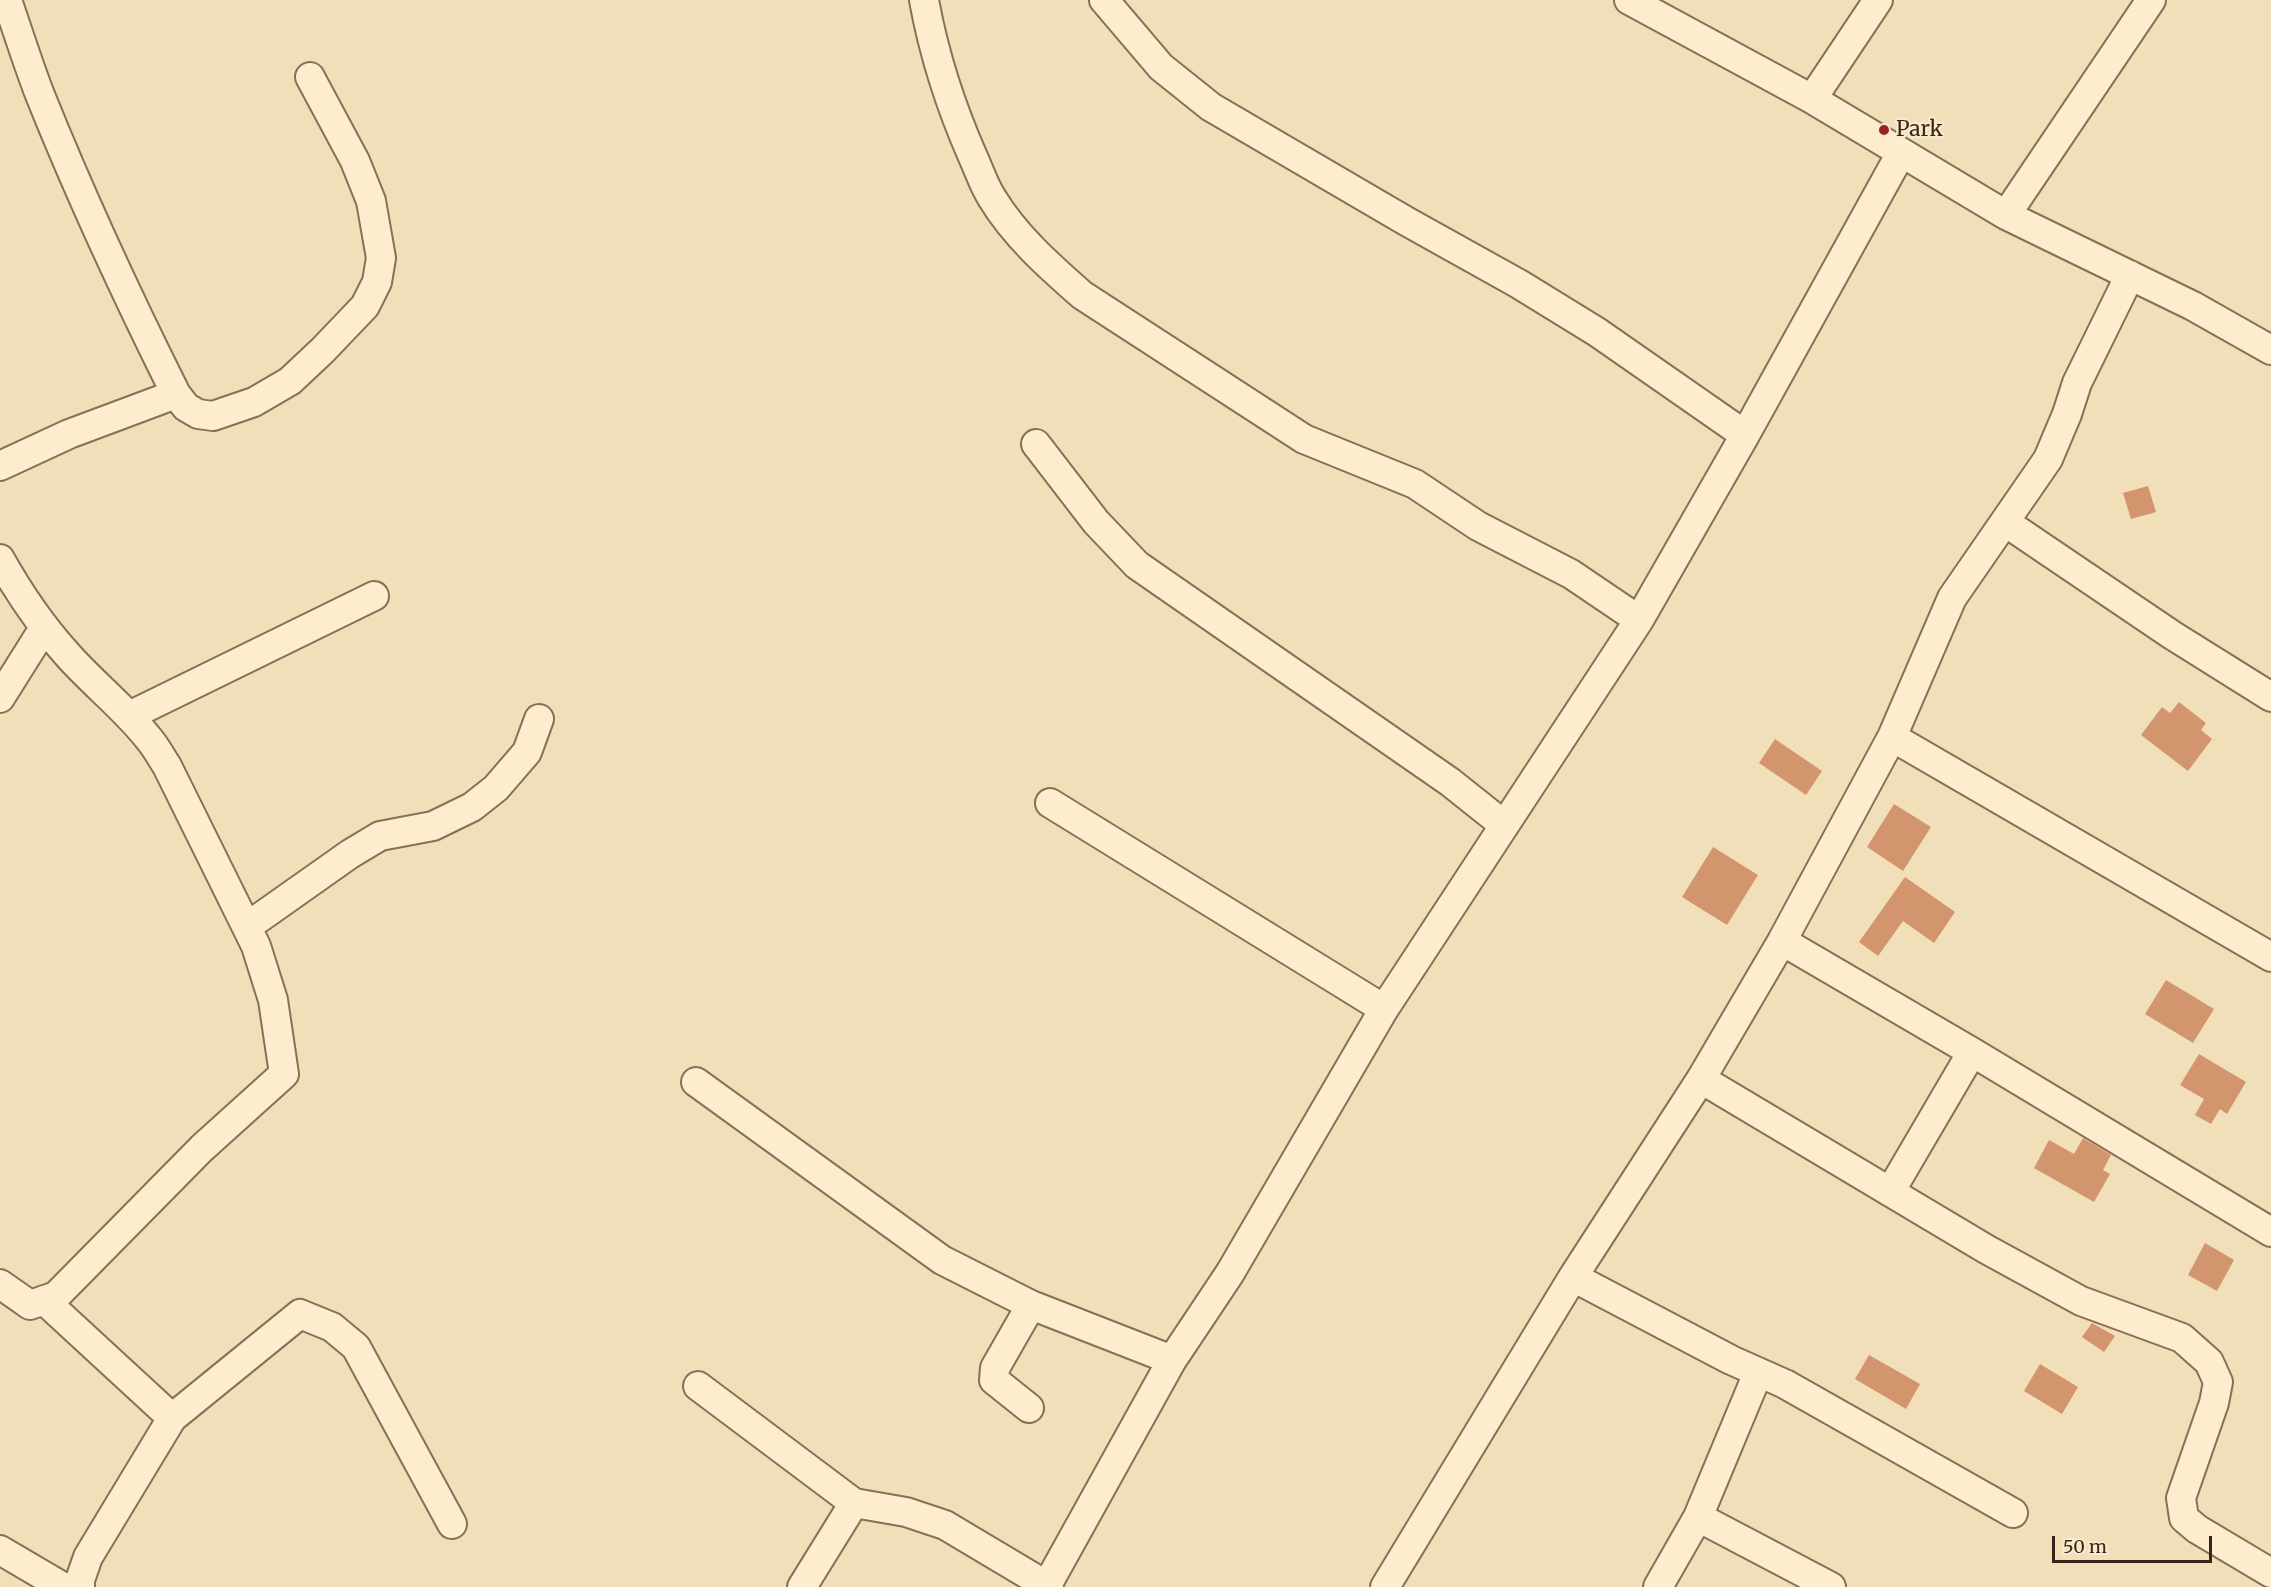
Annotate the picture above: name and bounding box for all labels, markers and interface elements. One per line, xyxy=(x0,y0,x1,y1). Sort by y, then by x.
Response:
place label: Park xyxy=(1896,117,1943,143)
marker: Park xyxy=(1877,123,1891,137)
scale bar xyxy=(2055,1524,2216,1562)
text: 50 m xyxy=(2063,1535,2107,1558)

